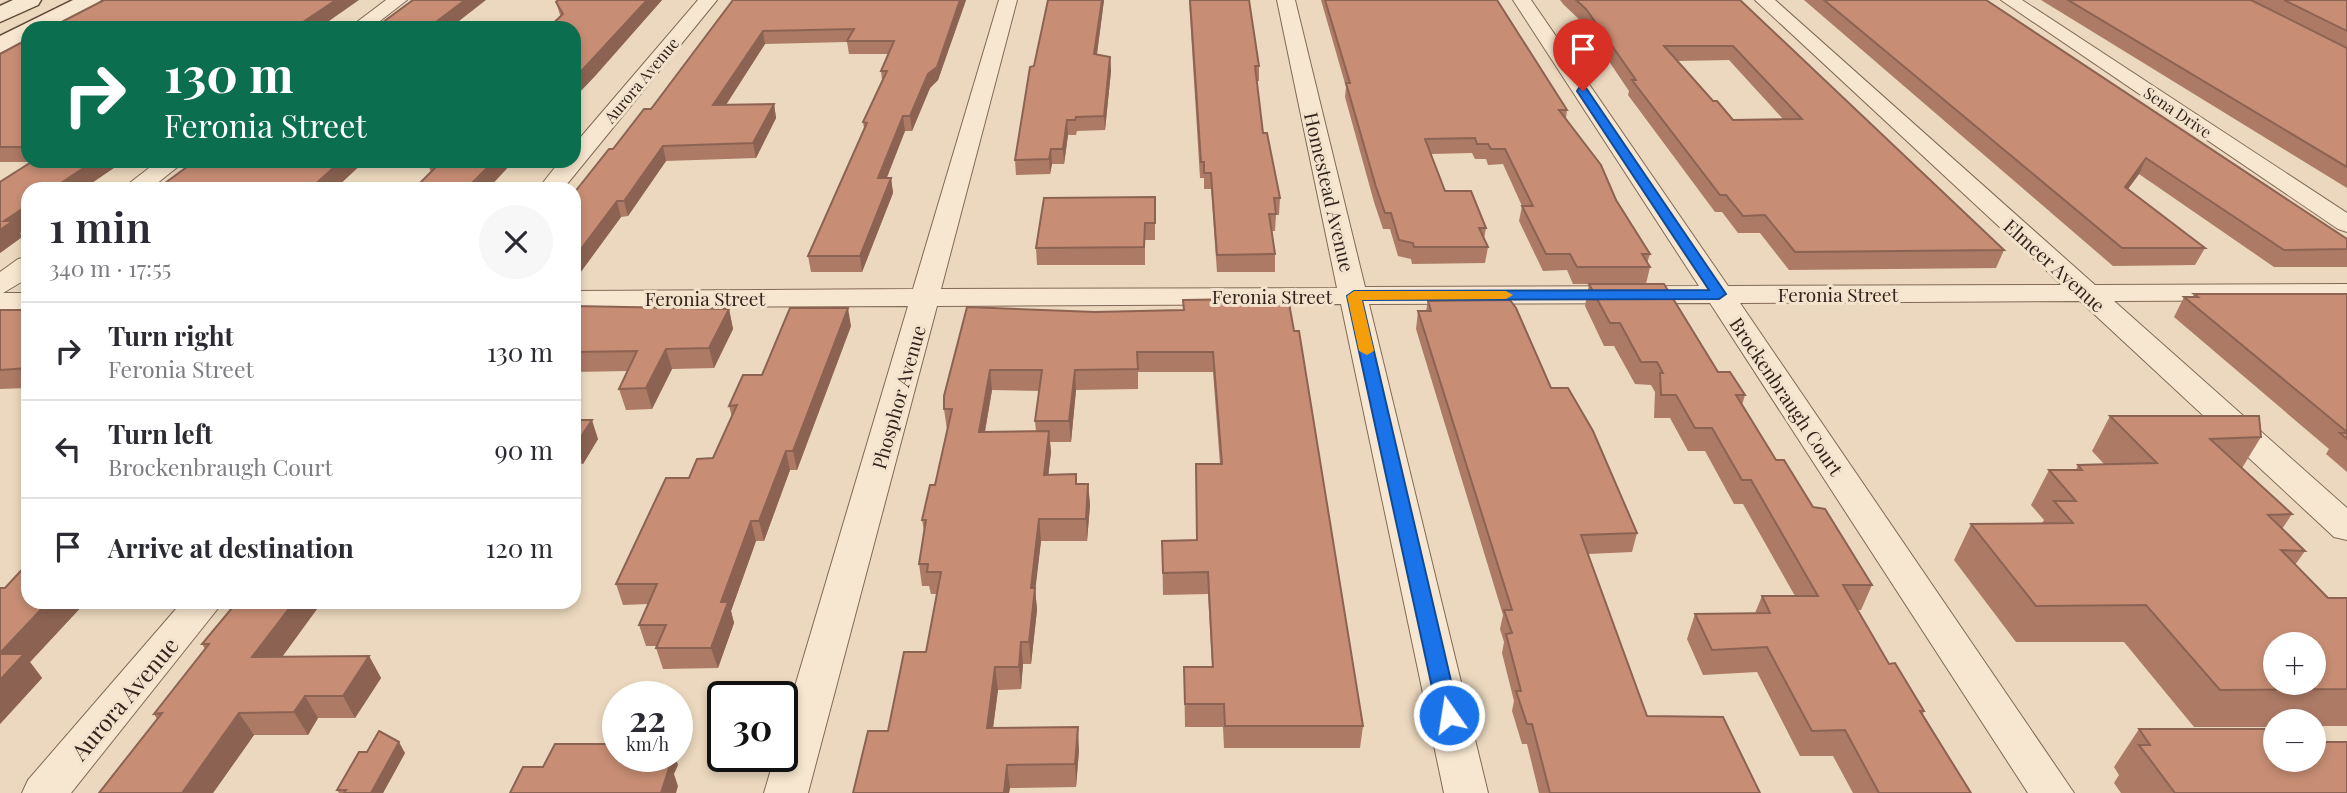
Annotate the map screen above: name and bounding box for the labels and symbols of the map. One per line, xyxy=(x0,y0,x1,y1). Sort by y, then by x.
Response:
pin xyxy=(1553,19,1613,91)
street label: Aurora Avenue xyxy=(598,33,683,128)
street label: Sena Drive xyxy=(2140,82,2216,142)
street label: Homestead Avenue xyxy=(1299,110,1361,274)
street label: Elmeer Avenue xyxy=(1999,213,2111,317)
street label: Feronia Street xyxy=(1778,281,1898,307)
street label: Feronia Street xyxy=(1212,283,1332,309)
street label: Feronia Street xyxy=(645,285,765,311)
street label: Brockenbraugh Court xyxy=(1724,312,1850,480)
street label: Phosphor Avenue xyxy=(865,322,931,472)
street label: Aurora Avenue xyxy=(63,630,185,767)
position arrow xyxy=(1412,678,1486,752)
speed limit sign: 30 xyxy=(707,681,798,772)

